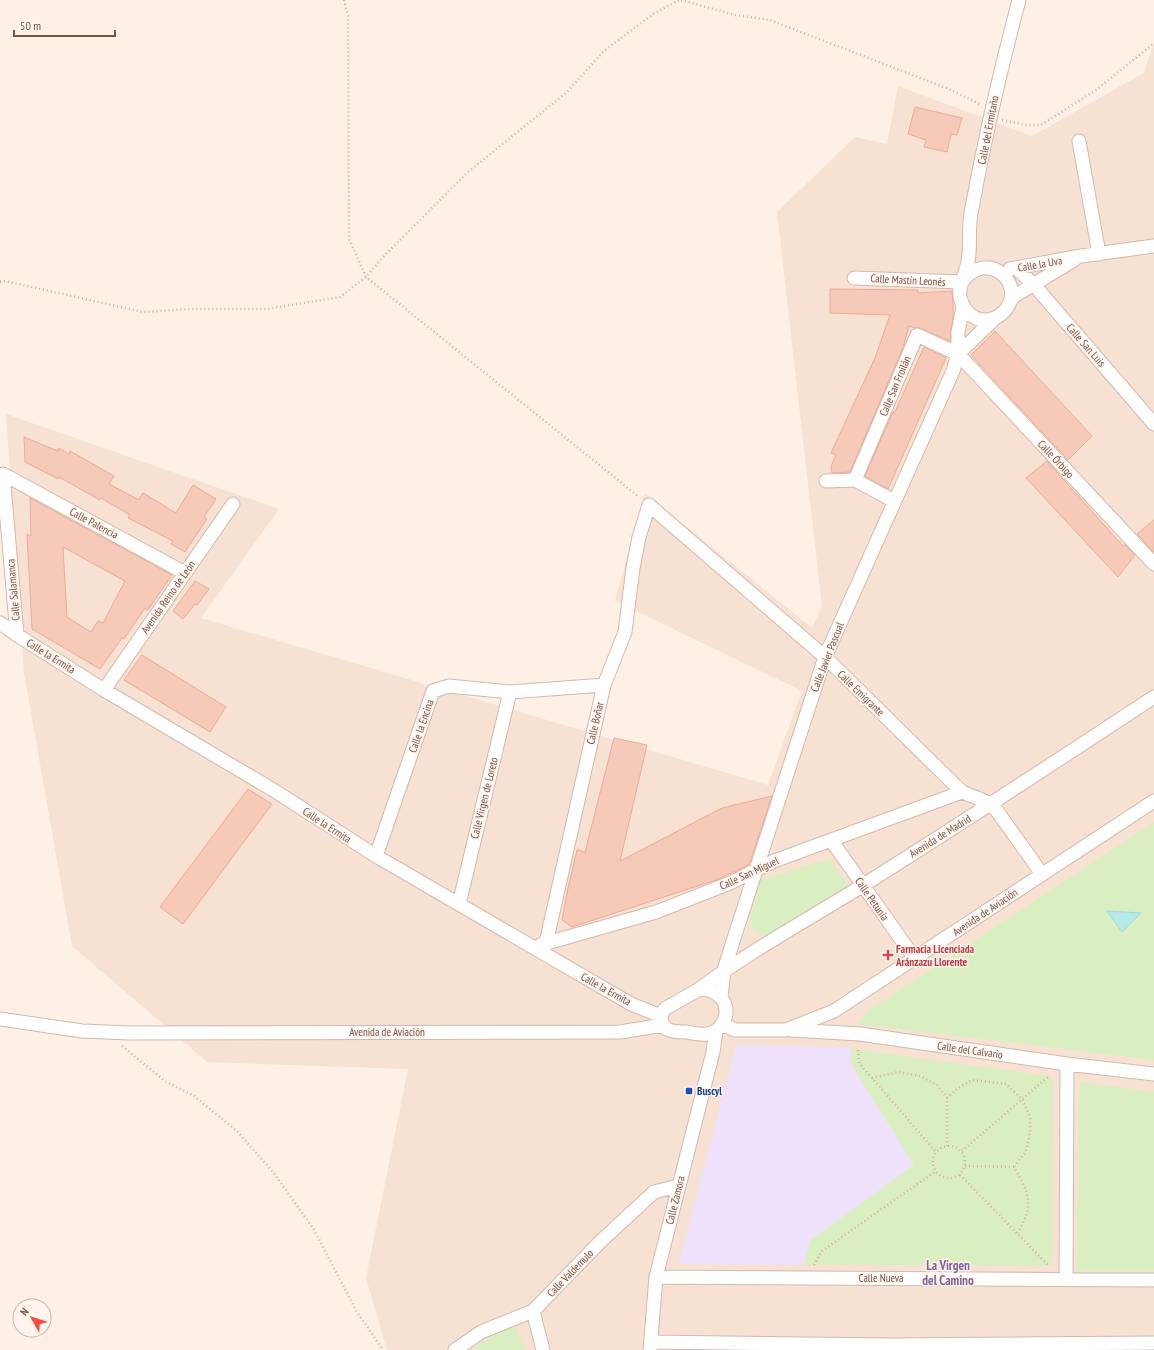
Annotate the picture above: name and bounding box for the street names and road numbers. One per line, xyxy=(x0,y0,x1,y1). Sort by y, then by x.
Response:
street label: Calle del Ermitaño xyxy=(974,94,1002,166)
street label: Calle la Uva xyxy=(1017,253,1063,275)
street label: Calle Mastín Leonés xyxy=(870,271,946,289)
street label: Calle San Luis xyxy=(1063,320,1109,370)
street label: Calle San Froilán xyxy=(876,354,914,418)
street label: Calle Órbigo xyxy=(1035,437,1077,481)
street label: Calle Palencia xyxy=(67,504,121,542)
street label: Calle Salamanca xyxy=(3,558,23,622)
street label: Avenida Reino de León xyxy=(138,558,198,636)
street label: Calle Javier Pascual xyxy=(807,620,847,694)
street label: Calle la Ermita xyxy=(24,635,78,677)
street label: Calle Emigrante xyxy=(835,667,888,719)
street label: Calle la Encina xyxy=(405,697,437,755)
street label: Calle Boñar xyxy=(583,700,607,746)
street label: Calle Virgen de Loreto xyxy=(467,755,501,840)
street label: Calle la Ermita xyxy=(300,804,354,846)
street label: Avenida de Madrid xyxy=(906,811,974,861)
street label: Calle San Miguel xyxy=(717,853,781,893)
street label: Calle Petunia xyxy=(852,875,892,923)
street label: Avenida de Aviación xyxy=(950,885,1020,939)
street label: Calle la Ermita xyxy=(578,969,634,1009)
street label: Avenida de Aviación xyxy=(349,1025,425,1039)
street label: Calle del Calvario xyxy=(936,1038,1004,1062)
street label: Calle Zamora xyxy=(662,1174,688,1226)
street label: Calle Valdemulo xyxy=(544,1246,596,1300)
street label: Calle Nueva xyxy=(858,1271,904,1285)

